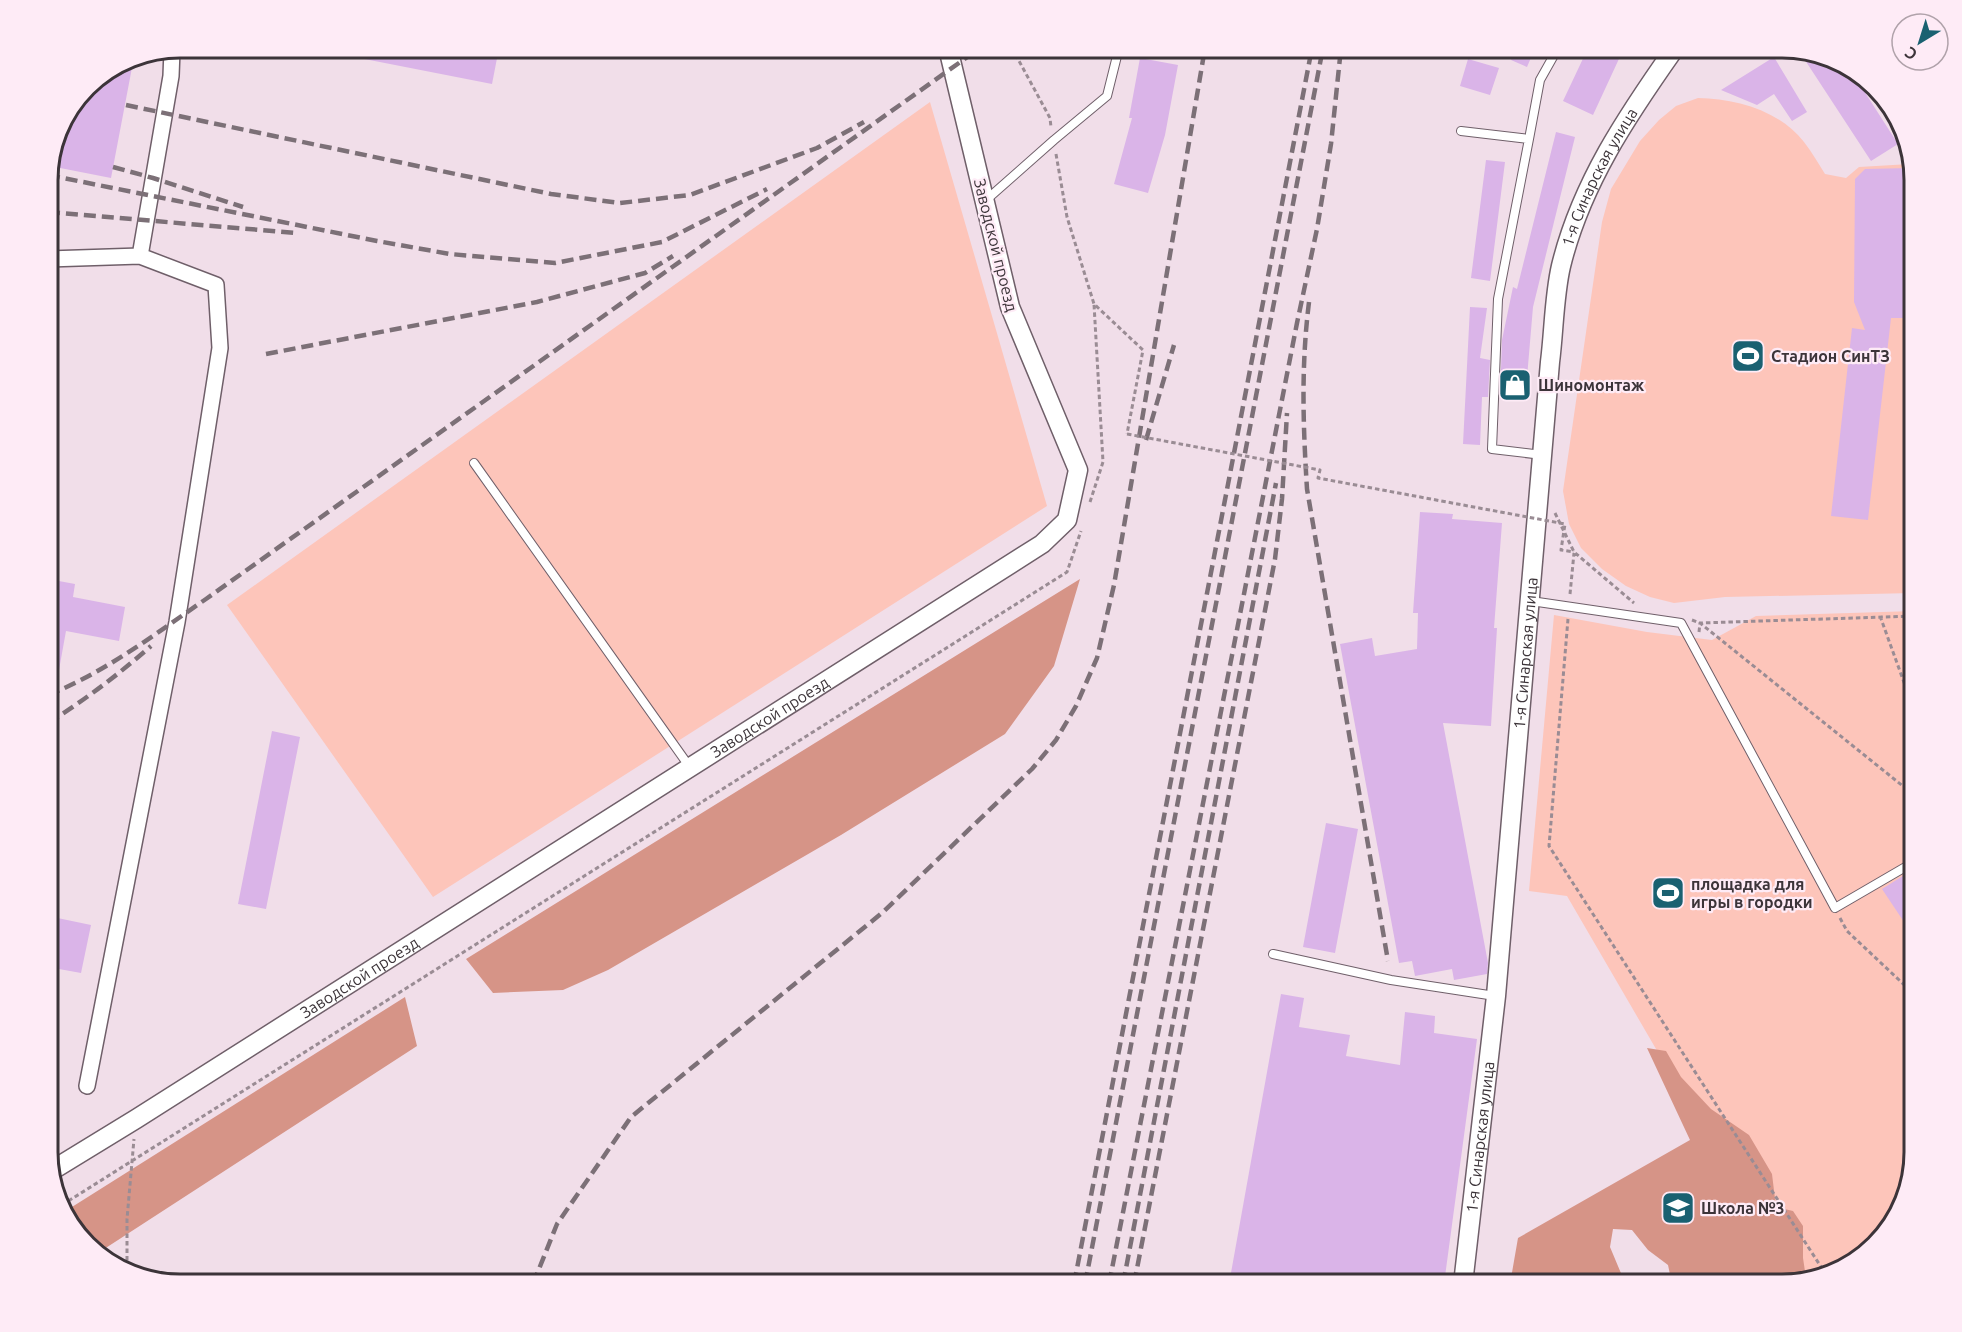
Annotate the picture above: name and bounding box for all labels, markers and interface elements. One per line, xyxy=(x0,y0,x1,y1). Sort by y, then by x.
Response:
north arrow xyxy=(1890,12,1950,72)
text: С xyxy=(1901,44,1920,64)
street label: 1-я Синарская улица xyxy=(1558,105,1641,248)
street label: Заводской проезд xyxy=(971,177,1021,313)
sports icon: Стадион СинТЗ xyxy=(1730,338,1766,374)
place label: Стадион СинТЗ xyxy=(1771,347,1890,365)
shop icon: Шиномонтаж xyxy=(1497,367,1533,403)
place label: Шиномонтаж xyxy=(1538,376,1644,394)
street label: 1-я Синарская улица xyxy=(1510,577,1541,730)
street label: Заводской проезд xyxy=(707,673,832,761)
sports icon: площадка для игры в городки xyxy=(1650,875,1686,911)
place label: площадка для игры в городки xyxy=(1691,875,1813,911)
street label: Заводской проезд xyxy=(297,933,422,1022)
street label: 1-я Синарская улица xyxy=(1462,1060,1497,1214)
school or university icon: Школа №3 xyxy=(1660,1190,1696,1226)
place label: Школа №3 xyxy=(1701,1199,1785,1217)

